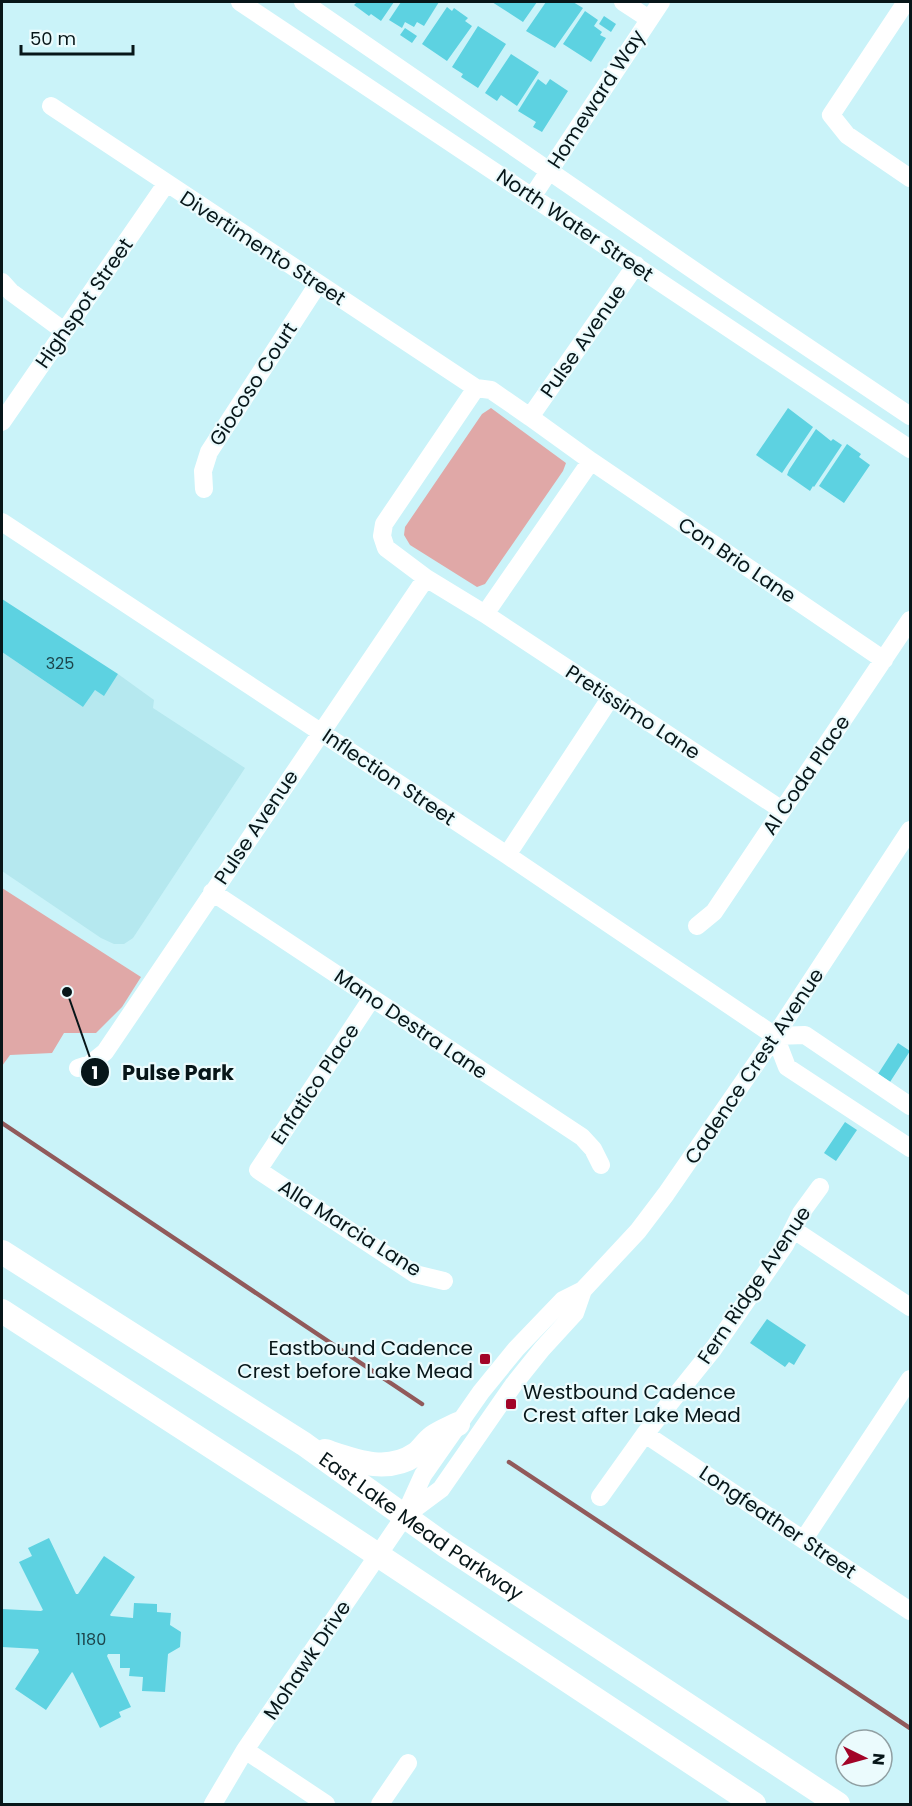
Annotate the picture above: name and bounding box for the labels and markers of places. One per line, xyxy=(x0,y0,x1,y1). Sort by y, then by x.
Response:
callout: Pulse Park xyxy=(80,1053,246,1092)
place label: Eastbound Cadence Crest before Lake Mead xyxy=(237,1334,473,1385)
marker: Eastbound Cadence Crest before Lake Mead xyxy=(478,1352,492,1366)
place label: Westbound Cadence Crest after Lake Mead xyxy=(523,1378,741,1429)
marker: Westbound Cadence Crest after Lake Mead xyxy=(504,1397,518,1411)

